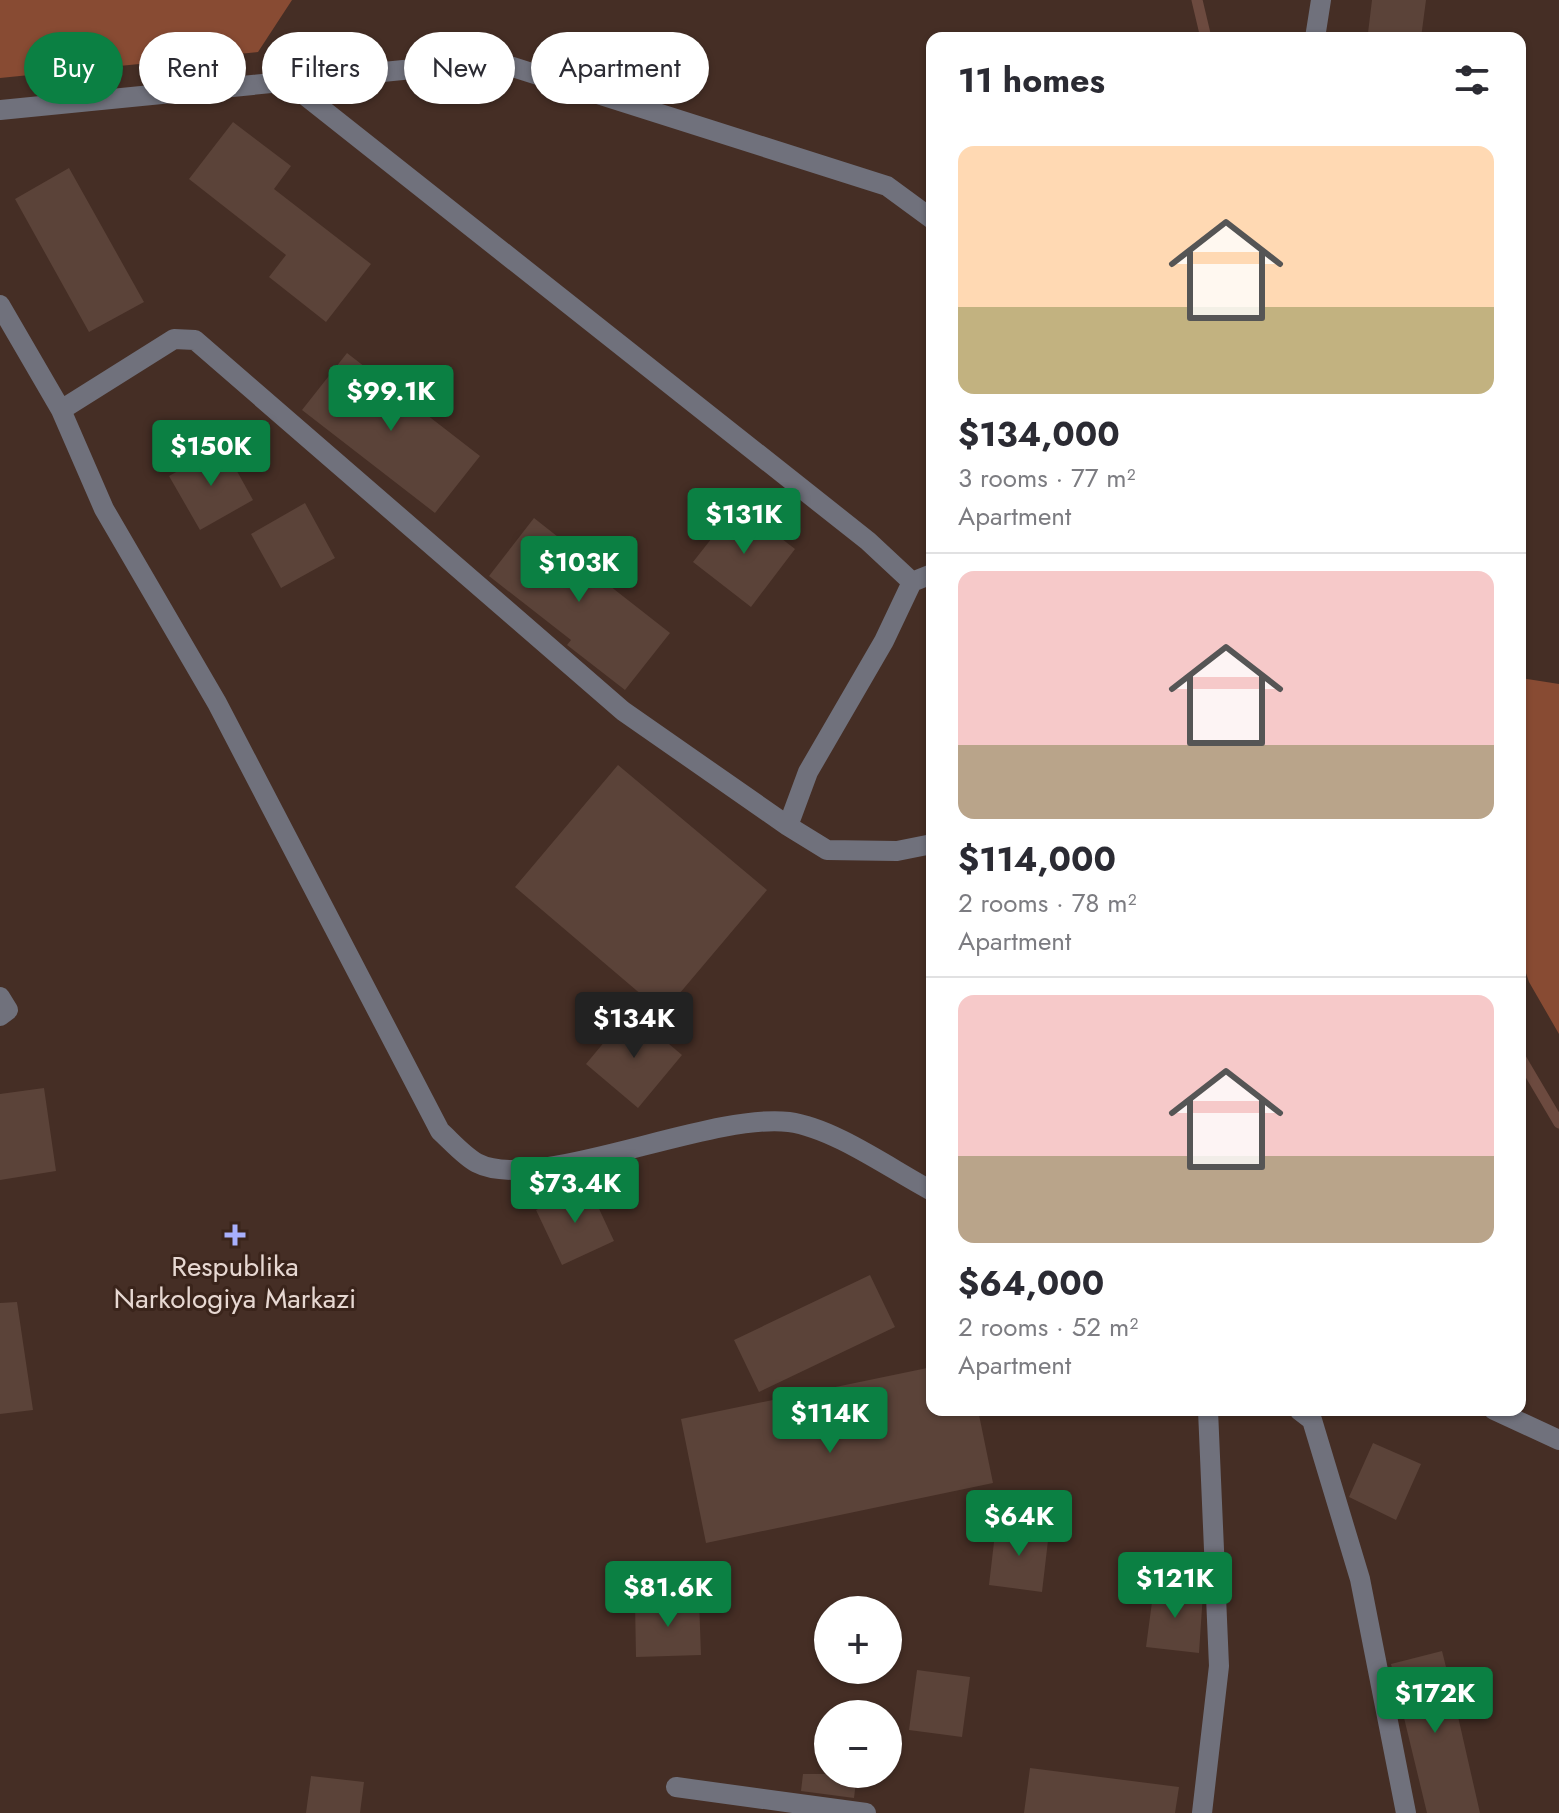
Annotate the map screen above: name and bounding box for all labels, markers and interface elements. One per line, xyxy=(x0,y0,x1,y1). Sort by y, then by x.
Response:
chip: Buy xyxy=(24,32,123,104)
chip: Rent xyxy=(139,32,246,104)
chip: Filters xyxy=(262,32,388,104)
chip: New xyxy=(404,32,515,104)
chip: Apartment xyxy=(531,32,709,104)
text: 11 homes xyxy=(958,56,1105,105)
icon: filters xyxy=(1450,58,1494,102)
icon: home xyxy=(1154,198,1298,342)
pin: $99.1K xyxy=(326,365,456,433)
text: $99.1K xyxy=(347,372,435,410)
text: $134,000 xyxy=(958,410,1120,459)
pin: $150K xyxy=(155,420,267,488)
text: $150K xyxy=(170,427,252,465)
text: 3 rooms · 77 m² xyxy=(958,459,1135,497)
pin: $131K xyxy=(688,488,800,556)
text: $131K xyxy=(706,495,782,533)
text: Apartment xyxy=(958,497,1071,535)
pin: $103K xyxy=(523,536,635,604)
text: $103K xyxy=(539,543,619,581)
icon: home xyxy=(1154,623,1298,767)
text: $114,000 xyxy=(958,835,1116,884)
text: 2 rooms · 78 m² xyxy=(958,884,1137,922)
text: Apartment xyxy=(958,922,1071,960)
pin: $134K xyxy=(578,992,690,1060)
text: $134K xyxy=(593,999,675,1037)
icon: home xyxy=(1154,1047,1298,1191)
pin: $73.4K xyxy=(510,1157,640,1225)
text: $73.4K xyxy=(529,1164,621,1202)
marker: Respublika Narkologiya Markazi xyxy=(224,1224,246,1246)
place label: Respublika Narkologiya Markazi xyxy=(114,1246,356,1319)
text: $64,000 xyxy=(958,1259,1104,1308)
text: 2 rooms · 52 m² xyxy=(958,1308,1138,1346)
text: Apartment xyxy=(958,1346,1071,1384)
pin: $114K xyxy=(774,1387,886,1455)
text: $114K xyxy=(791,1394,869,1432)
pin: $64K xyxy=(972,1490,1066,1558)
text: $64K xyxy=(984,1497,1054,1535)
pin: $121K xyxy=(1119,1552,1231,1620)
text: $121K xyxy=(1136,1559,1214,1597)
pin: $81.6K xyxy=(603,1561,733,1629)
text: $81.6K xyxy=(623,1568,713,1606)
map controls xyxy=(814,1596,902,1788)
button: + xyxy=(814,1596,902,1684)
pin: $172K xyxy=(1379,1667,1491,1735)
text: $172K xyxy=(1395,1674,1475,1712)
button: − xyxy=(814,1700,902,1788)

